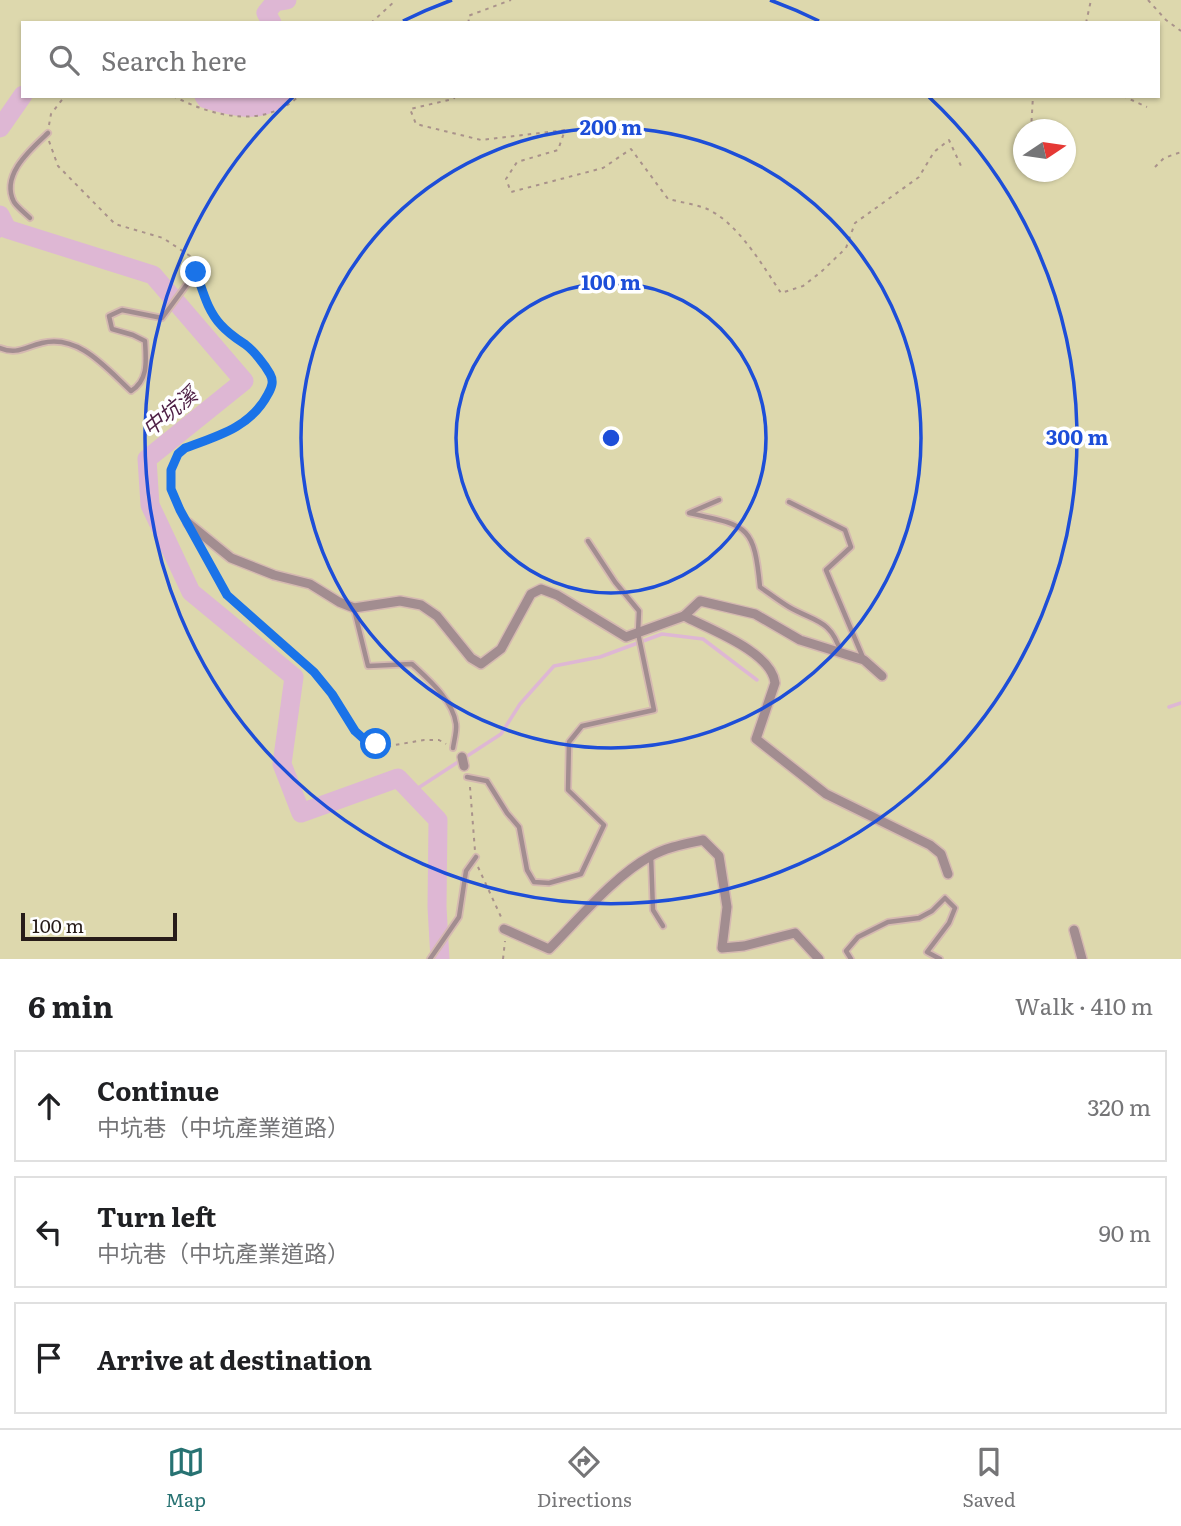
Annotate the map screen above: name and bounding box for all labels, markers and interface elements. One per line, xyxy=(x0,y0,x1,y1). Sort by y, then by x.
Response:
search box xyxy=(21,21,1160,98)
text: Search here xyxy=(101,40,247,79)
icon: search xyxy=(45,41,83,79)
text: 200 m xyxy=(580,110,642,141)
north arrow xyxy=(1013,119,1076,182)
route end xyxy=(180,256,211,287)
text: 100 m xyxy=(581,265,641,296)
water label: 中坑溪 xyxy=(134,376,205,442)
text: 300 m xyxy=(1046,420,1108,451)
centre of rings xyxy=(599,426,623,450)
route start xyxy=(360,728,391,759)
scale bar xyxy=(21,910,177,942)
text: 100 m xyxy=(32,911,84,939)
text: 6 min xyxy=(28,983,113,1027)
text: Walk · 410 m xyxy=(1015,988,1153,1022)
text: Continue xyxy=(97,1070,219,1109)
icon: ahead xyxy=(30,1087,68,1125)
text: 320 m xyxy=(1087,1089,1151,1123)
text: 中坑巷（中坑產業道路） xyxy=(97,1109,350,1143)
text: Turn left xyxy=(97,1196,216,1235)
icon: left xyxy=(30,1213,68,1251)
text: 90 m xyxy=(1099,1215,1151,1249)
text: 中坑巷（中坑產業道路） xyxy=(97,1235,350,1269)
icon: arrive xyxy=(30,1339,68,1377)
text: Arrive at destination xyxy=(97,1339,372,1378)
tab: Map xyxy=(165,1443,206,1513)
tab: Directions xyxy=(537,1443,632,1513)
tab: Saved xyxy=(963,1443,1016,1513)

